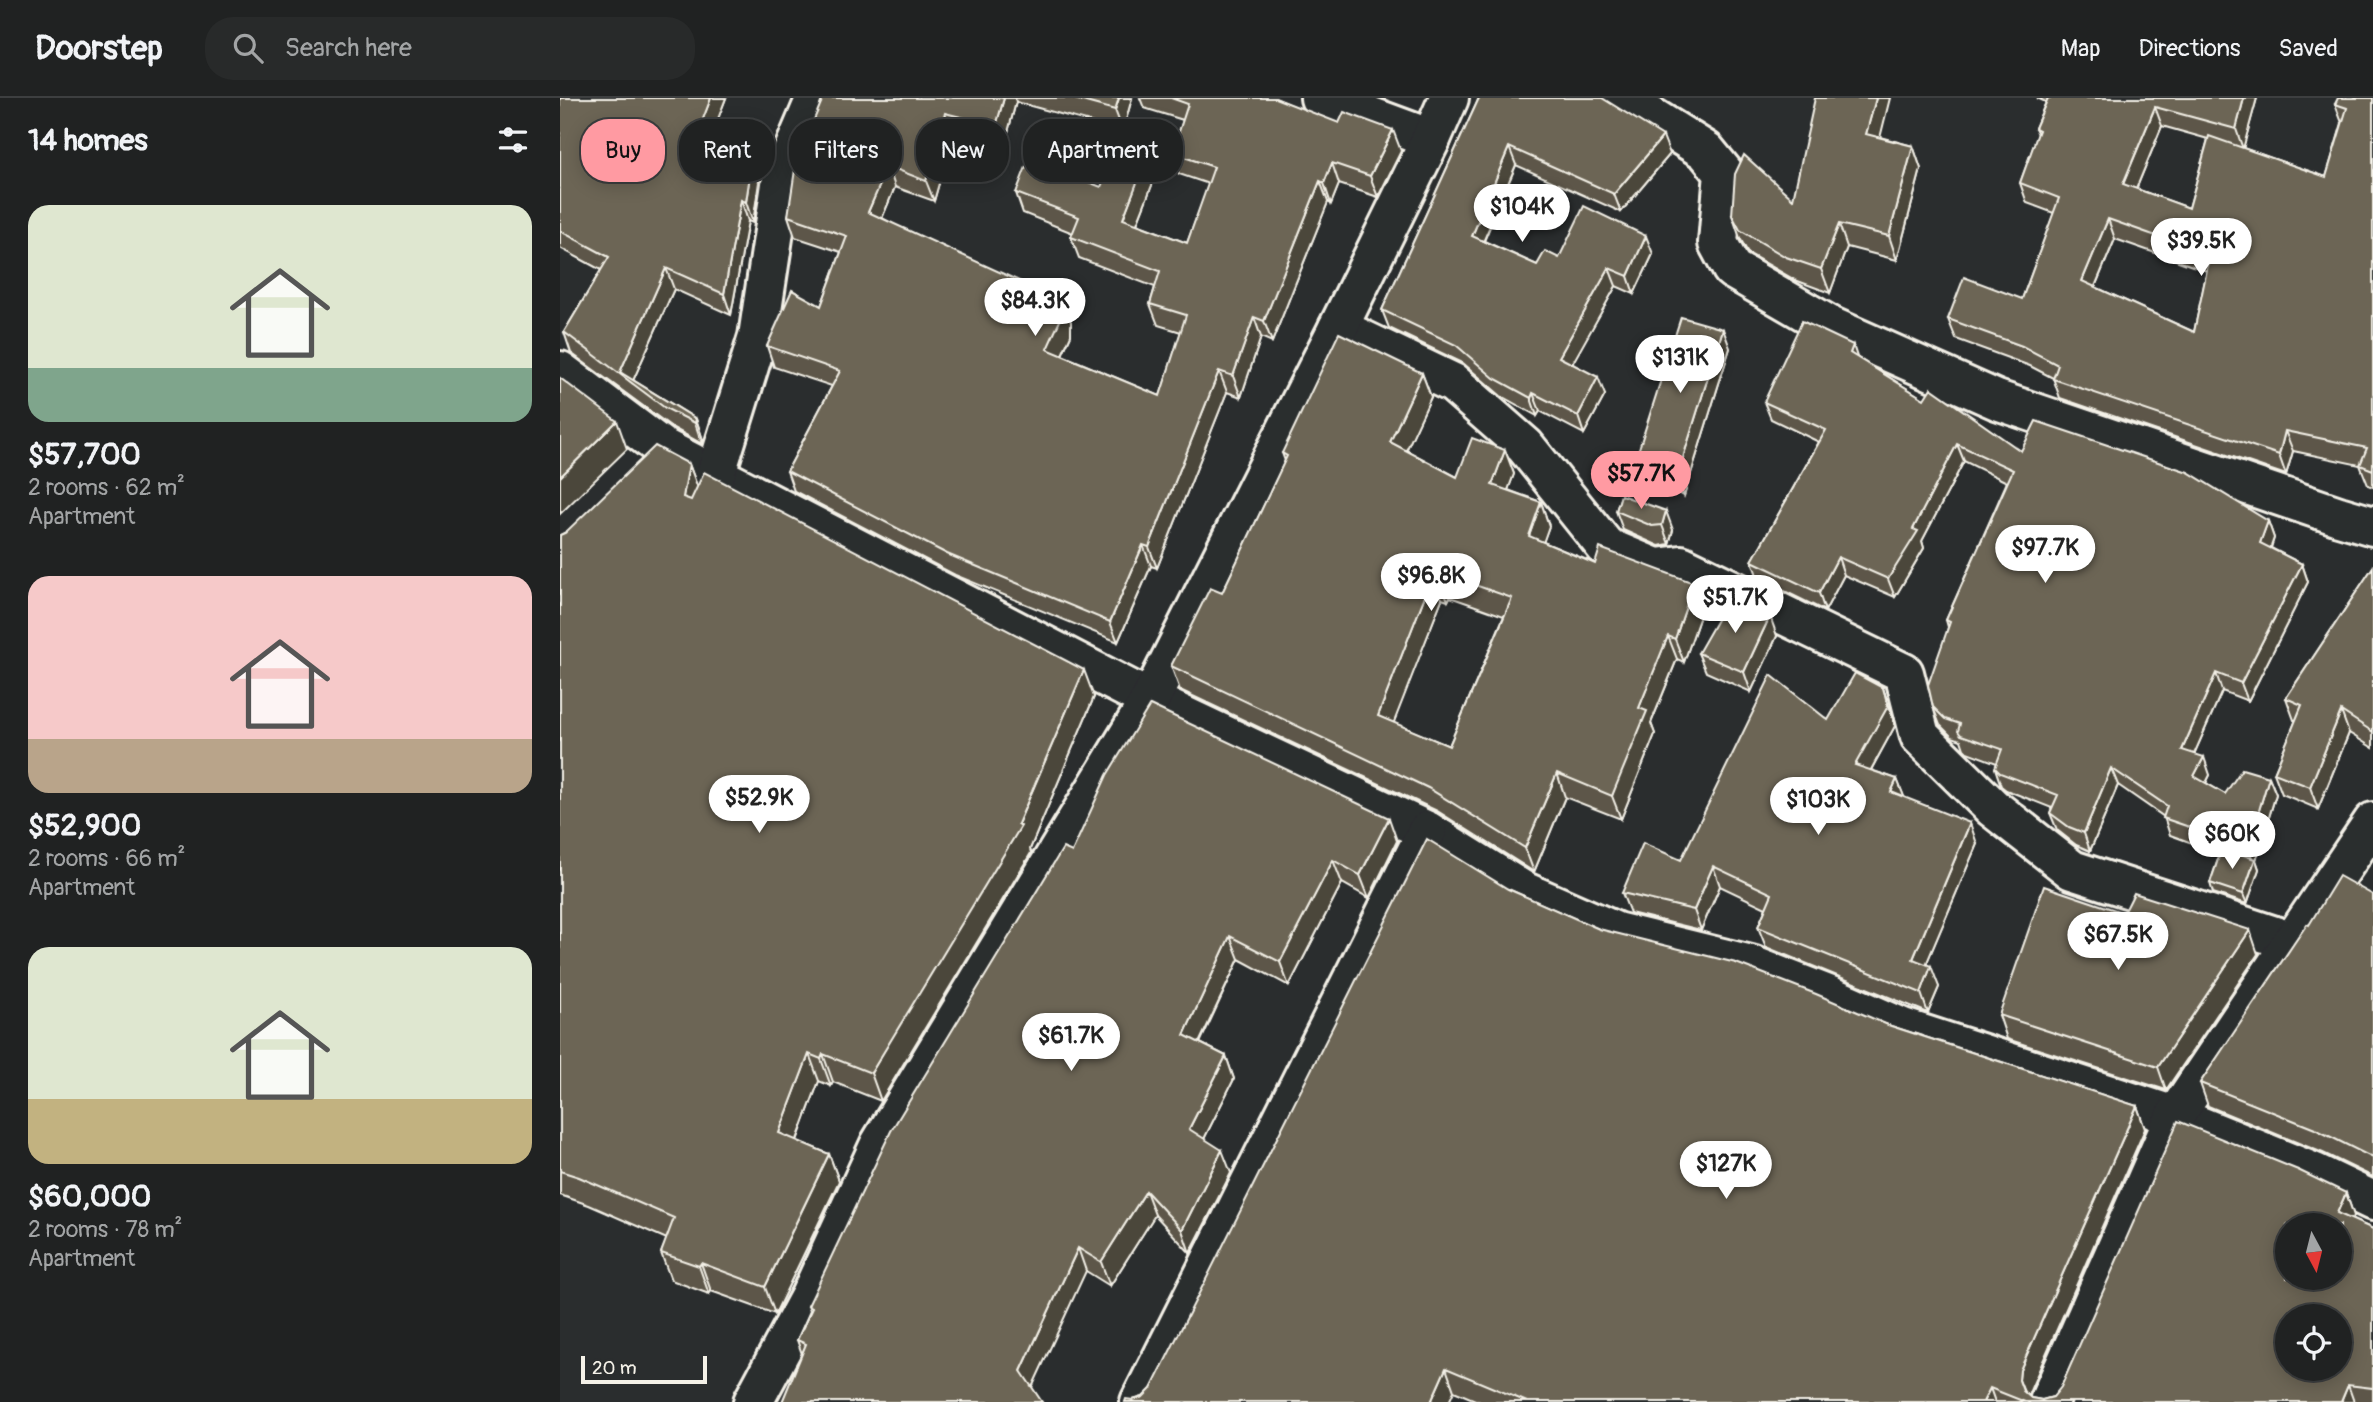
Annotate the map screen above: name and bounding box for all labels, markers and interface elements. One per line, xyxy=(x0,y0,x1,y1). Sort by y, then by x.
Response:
search box xyxy=(205,17,695,80)
text: Doorstep xyxy=(35,28,163,69)
icon: search xyxy=(229,29,267,67)
text: Search here xyxy=(285,32,412,64)
text: Map xyxy=(2061,34,2101,63)
text: Directions xyxy=(2139,34,2240,63)
text: Saved xyxy=(2278,34,2338,63)
chip: Buy xyxy=(581,119,665,182)
chip: Rent xyxy=(679,119,775,182)
chip: Filters xyxy=(789,119,902,182)
chip: New xyxy=(916,119,1009,182)
chip: Apartment xyxy=(1023,119,1183,182)
icon: filters xyxy=(494,121,532,159)
text: 14 homes xyxy=(28,122,148,159)
pin: $104K xyxy=(1473,184,1571,244)
text: $104K xyxy=(1490,192,1554,221)
pin: $39.5K xyxy=(2144,218,2258,278)
text: $39.5K xyxy=(2167,226,2235,255)
icon: home xyxy=(217,250,343,376)
pin: $84.3K xyxy=(978,278,1092,338)
text: $84.3K xyxy=(1000,286,1070,315)
pin: $131K xyxy=(1631,336,1729,395)
text: $131K xyxy=(1651,343,1709,372)
text: $57,700 xyxy=(28,436,141,473)
pin: $57.7K xyxy=(1584,452,1698,511)
text: $57.7K xyxy=(1607,459,1675,488)
text: 2 rooms · 62 m² xyxy=(28,473,185,502)
text: Apartment xyxy=(28,502,135,531)
pin: $97.7K xyxy=(1988,526,2102,585)
text: $97.7K xyxy=(2011,533,2079,562)
pin: $96.8K xyxy=(1374,554,1488,613)
text: $96.8K xyxy=(1397,561,1465,590)
pin: $51.7K xyxy=(1678,575,1792,635)
text: $51.7K xyxy=(1703,583,1768,612)
icon: home xyxy=(217,621,343,747)
pin: $52.9K xyxy=(702,776,816,835)
pin: $103K xyxy=(1769,778,1867,837)
text: $52.9K xyxy=(725,783,793,812)
text: $103K xyxy=(1786,785,1850,814)
text: $52,900 xyxy=(28,807,141,844)
pin: $60K xyxy=(2191,812,2273,871)
text: $60K xyxy=(2204,819,2260,848)
text: 2 rooms · 66 m² xyxy=(28,844,185,873)
text: Apartment xyxy=(28,873,135,902)
pin: $67.5K xyxy=(2061,912,2175,972)
text: $67.5K xyxy=(2083,920,2153,949)
icon: home xyxy=(217,992,343,1118)
pin: $61.7K xyxy=(1014,1014,1128,1073)
text: $61.7K xyxy=(1038,1021,1104,1050)
pin: $127K xyxy=(1677,1142,1775,1201)
text: $127K xyxy=(1696,1149,1756,1178)
text: $60,000 xyxy=(28,1178,151,1215)
north arrow xyxy=(2275,1213,2352,1290)
map controls xyxy=(2275,1213,2352,1381)
text: 2 rooms · 78 m² xyxy=(28,1215,182,1244)
text: Apartment xyxy=(28,1244,135,1273)
button: locate xyxy=(2275,1304,2352,1381)
scale bar xyxy=(581,1353,707,1385)
text: 20 m xyxy=(592,1356,637,1380)

